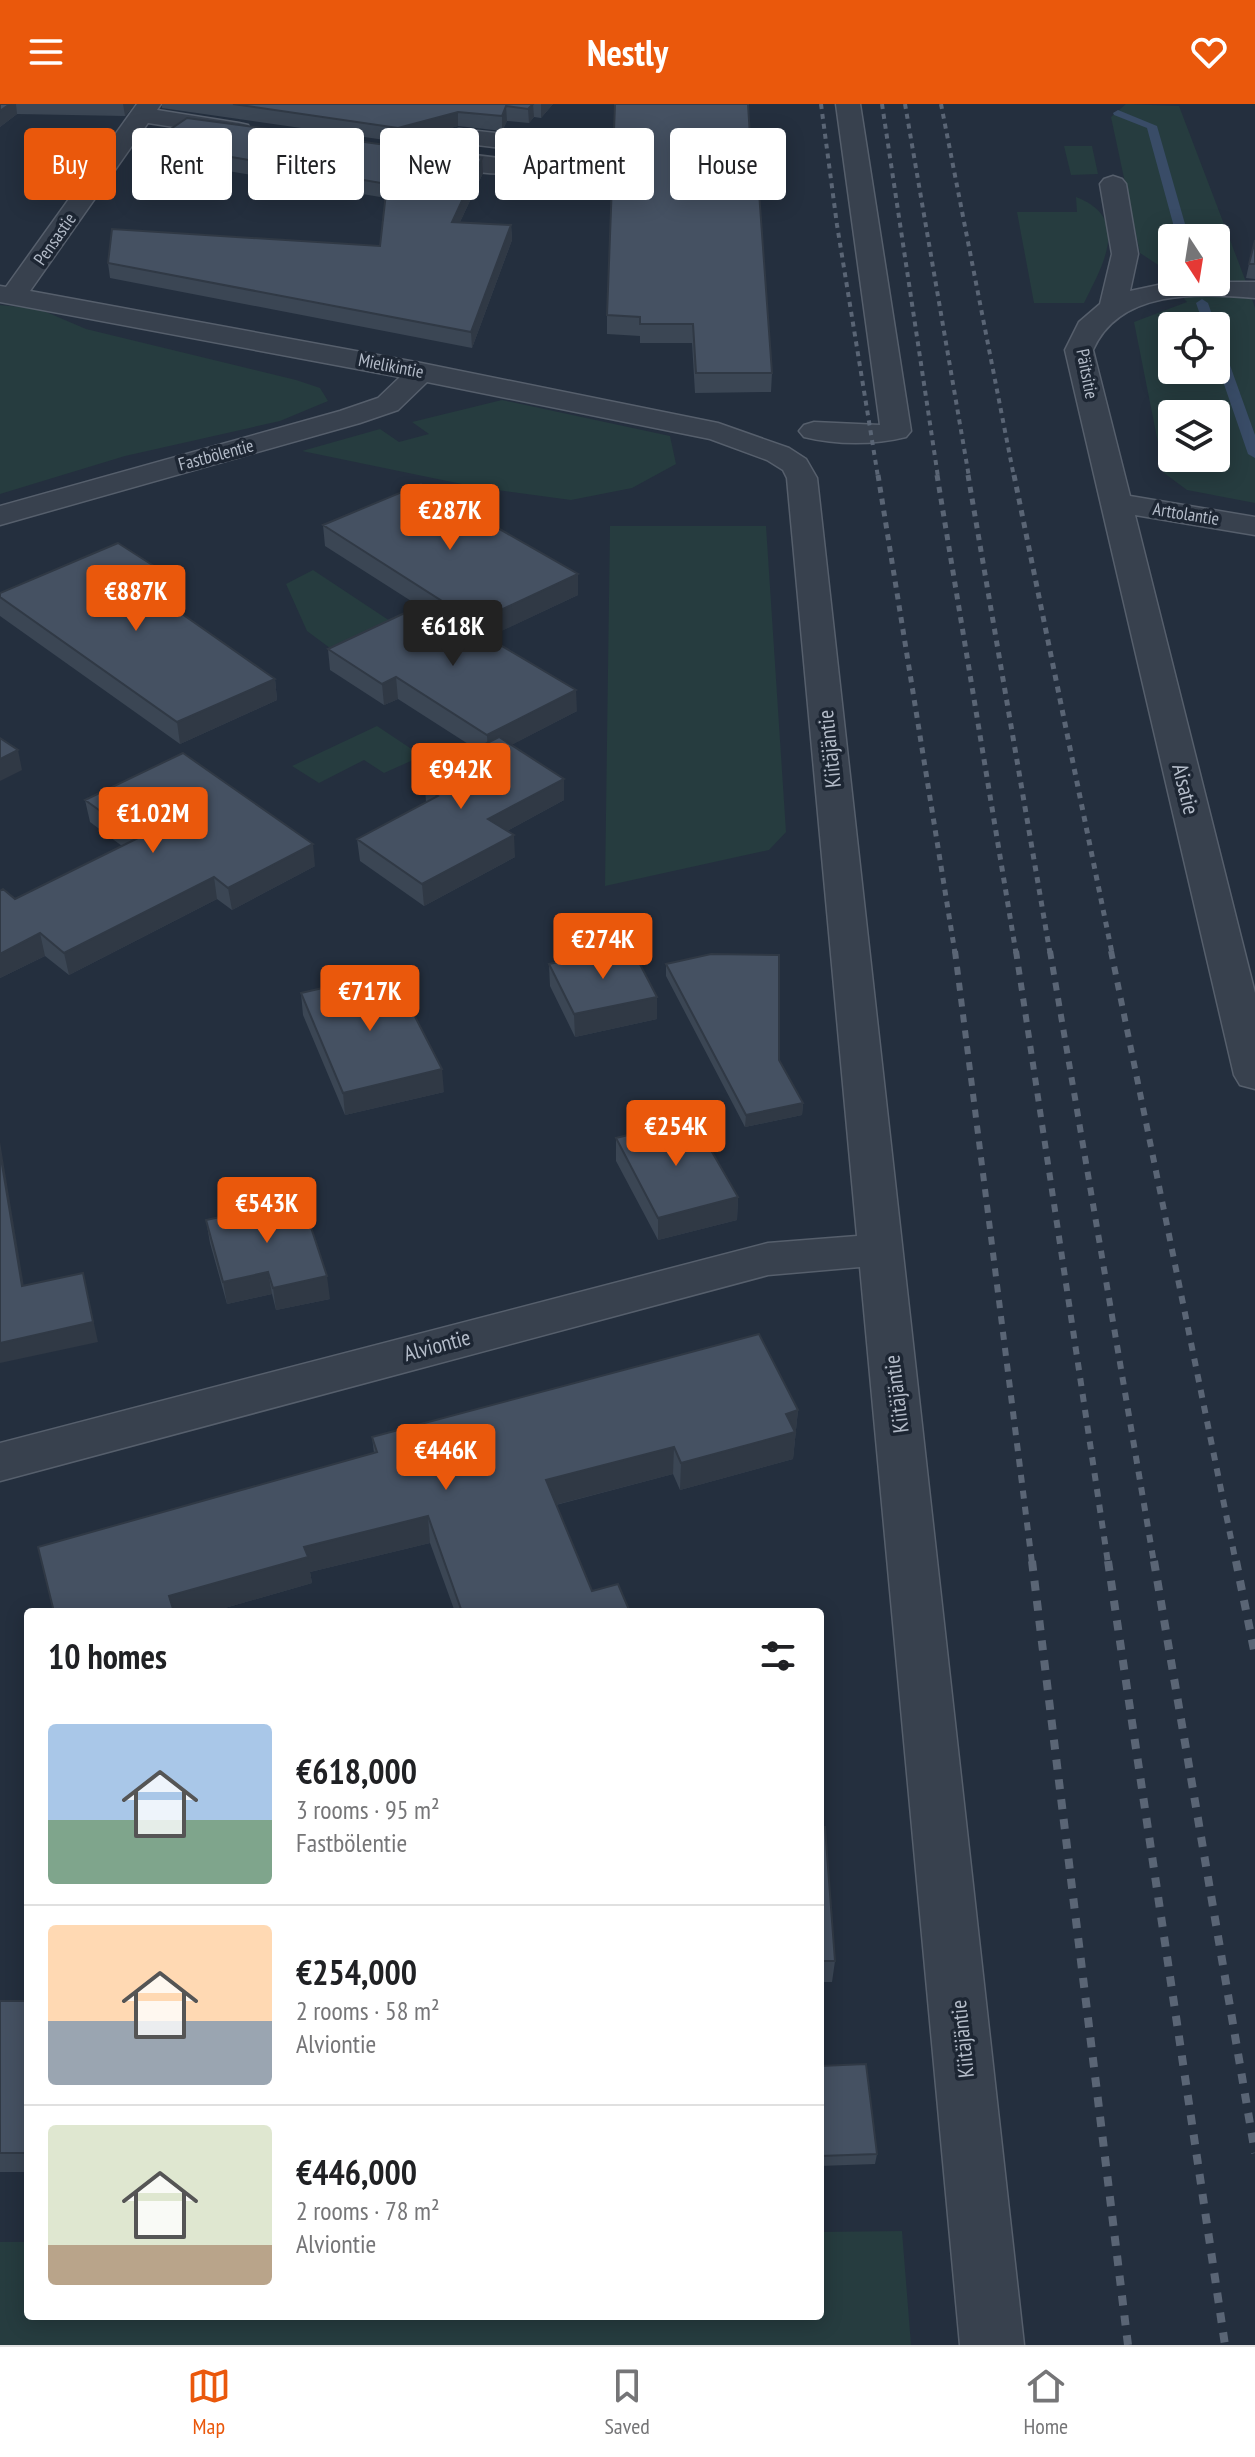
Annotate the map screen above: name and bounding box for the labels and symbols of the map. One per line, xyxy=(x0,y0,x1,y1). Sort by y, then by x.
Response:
street label: Pensastie xyxy=(28,208,81,269)
north arrow xyxy=(1158,224,1230,296)
street label: Päitsitie xyxy=(1071,347,1104,401)
street label: Mielikintie xyxy=(357,348,426,383)
street label: Fastbölentie xyxy=(176,433,256,476)
pin: €287K xyxy=(394,484,506,552)
street label: Arttolantie xyxy=(1151,497,1221,530)
pin: €887K xyxy=(80,565,192,633)
pin: €618K xyxy=(397,600,509,668)
street label: Kiitäjäntie xyxy=(811,709,847,789)
pin: €942K xyxy=(405,743,517,811)
street label: Aisatie xyxy=(1166,761,1206,817)
pin: €1.02M xyxy=(88,787,218,855)
pin: €274K xyxy=(547,913,659,981)
pin: €717K xyxy=(314,965,426,1033)
pin: €254K xyxy=(620,1100,732,1168)
pin: €543K xyxy=(211,1177,323,1245)
street label: Alviontie xyxy=(401,1323,473,1367)
street label: Kiitäjäntie xyxy=(877,1353,915,1435)
pin: €446K xyxy=(390,1424,502,1492)
street label: Kiitäjäntie xyxy=(944,1999,980,2079)

